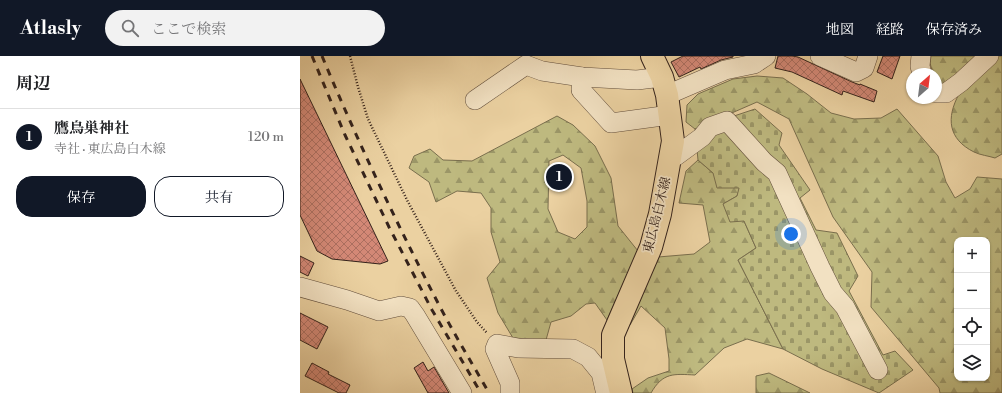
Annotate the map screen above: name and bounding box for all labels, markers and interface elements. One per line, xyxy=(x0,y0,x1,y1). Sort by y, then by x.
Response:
search box xyxy=(105,10,385,46)
text: Atlasly xyxy=(20,16,81,40)
icon: search xyxy=(119,17,141,39)
text: ここで検索 xyxy=(151,20,226,39)
text: 地図 xyxy=(826,21,854,39)
text: 経路 xyxy=(876,21,904,39)
text: 保存済み xyxy=(926,21,982,39)
north arrow xyxy=(906,68,942,104)
text: 周辺 xyxy=(16,73,50,95)
text: 鷹鳥巣神社 xyxy=(54,119,129,138)
text: 1 xyxy=(26,129,32,145)
text: 120 m xyxy=(248,129,284,145)
text: 寺社 · 東広島白木線 xyxy=(54,141,166,157)
pin: 1 xyxy=(546,162,572,192)
street label: 東広島白木線 xyxy=(640,175,674,255)
button: 保存 xyxy=(16,176,146,217)
button: 共有 xyxy=(154,176,284,217)
your location xyxy=(781,224,801,244)
map controls xyxy=(954,237,990,381)
button: + xyxy=(954,237,990,273)
button: − xyxy=(954,273,990,309)
button: locate xyxy=(954,309,990,345)
button: layers xyxy=(954,345,990,381)

